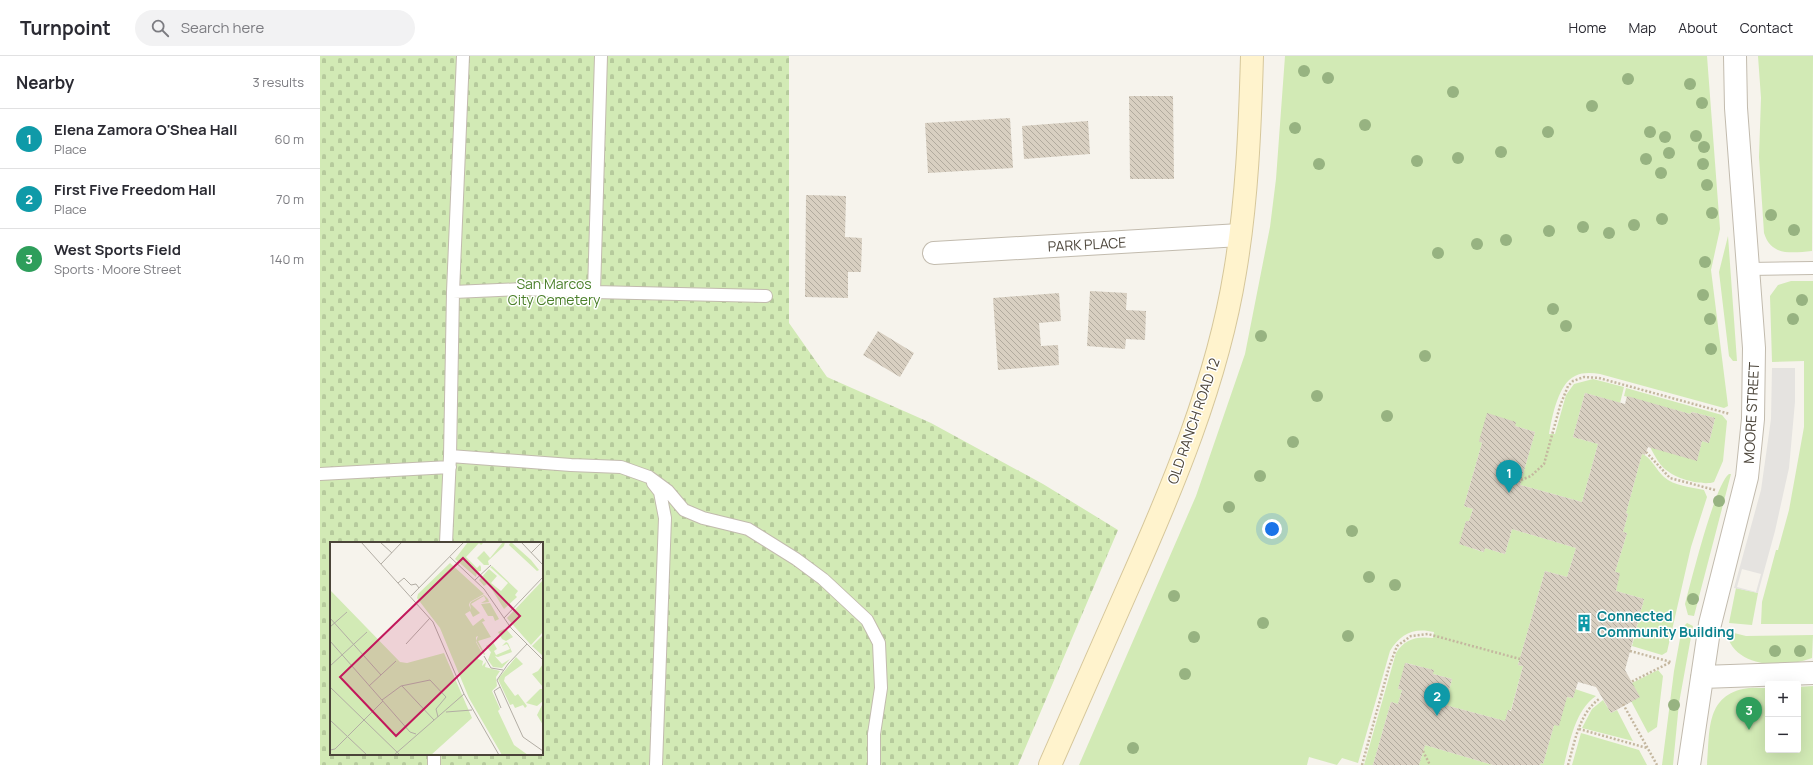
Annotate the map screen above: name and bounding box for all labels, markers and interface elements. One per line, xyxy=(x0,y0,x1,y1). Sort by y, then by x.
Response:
search box xyxy=(135,10,415,46)
text: Turnpoint xyxy=(20,15,111,41)
icon: search xyxy=(149,17,171,39)
text: Search here xyxy=(181,17,264,38)
text: Home xyxy=(1569,18,1606,37)
text: Map xyxy=(1628,18,1656,37)
text: About xyxy=(1678,18,1718,37)
text: Contact xyxy=(1740,18,1793,37)
text: Nearby xyxy=(16,71,74,94)
text: 3 results xyxy=(252,73,304,91)
text: Elena Zamora O'Shea Hall xyxy=(54,119,238,140)
text: 1 xyxy=(26,130,32,148)
text: 60 m xyxy=(274,130,304,148)
text: Place xyxy=(54,140,87,158)
text: First Five Freedom Hall xyxy=(54,179,216,200)
text: 2 xyxy=(25,190,33,208)
text: 70 m xyxy=(276,190,304,208)
text: Place xyxy=(54,200,87,218)
street label: PARK PLACE xyxy=(1047,232,1127,256)
text: West Sports Field xyxy=(54,239,181,260)
text: 3 xyxy=(25,250,33,268)
text: 140 m xyxy=(270,250,304,268)
text: Sports · Moore Street xyxy=(54,260,182,278)
park label: San Marcos City Cemetery xyxy=(508,274,601,309)
street label: OLD RANCH ROAD 12 xyxy=(1162,355,1224,487)
street label: MOORE STREET xyxy=(1739,361,1763,464)
pin: 1 xyxy=(1496,460,1522,493)
your location xyxy=(1262,519,1282,539)
inset map xyxy=(330,542,543,755)
place label: Connected Community Building xyxy=(1597,606,1734,641)
building icon: Connected Community Building xyxy=(1574,613,1594,633)
map controls xyxy=(1765,681,1801,753)
button: + xyxy=(1765,681,1801,717)
pin: 2 xyxy=(1424,683,1450,716)
pin: 3 xyxy=(1736,697,1762,730)
button: − xyxy=(1765,717,1801,753)

